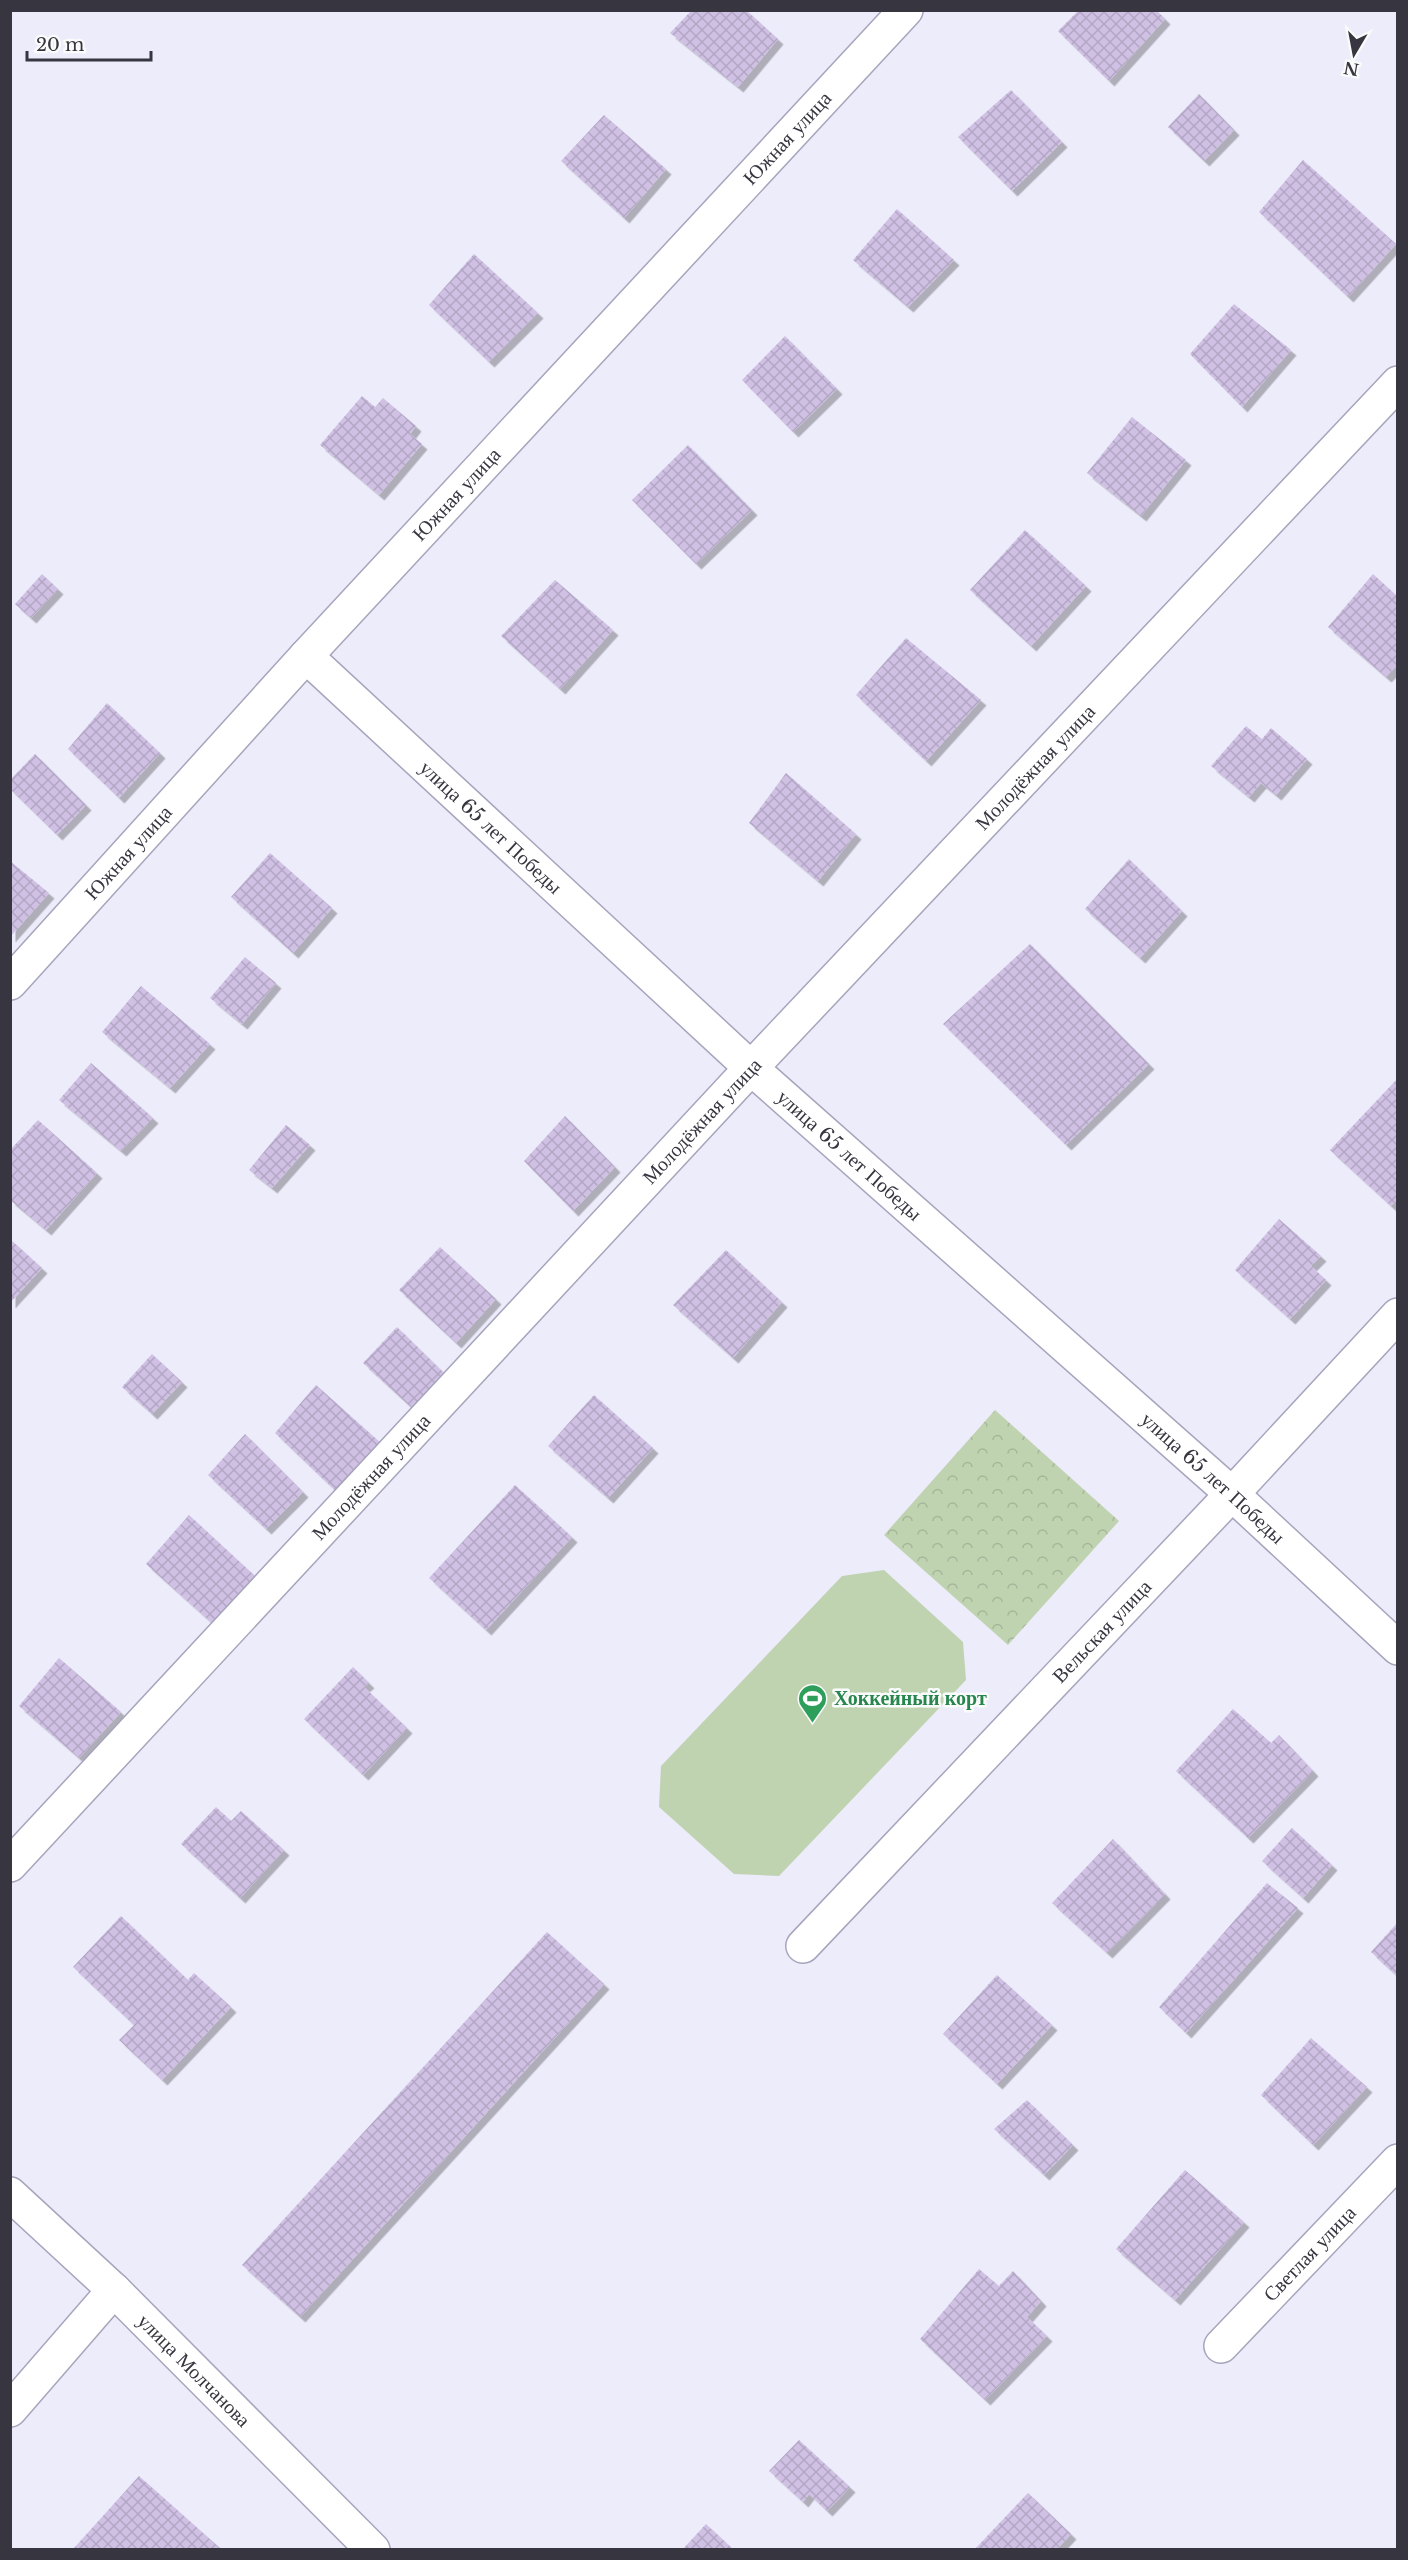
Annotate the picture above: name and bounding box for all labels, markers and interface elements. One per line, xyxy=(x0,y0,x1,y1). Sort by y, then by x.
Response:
scale bar xyxy=(27,24,152,62)
north arrow xyxy=(1324,24,1384,84)
text: 20 m xyxy=(36,34,84,56)
text: N xyxy=(1342,58,1361,80)
street label: Южная улица xyxy=(738,86,836,190)
street label: Южная улица xyxy=(407,442,506,546)
street label: Молодёжная улица xyxy=(970,700,1100,835)
street label: улица 65 лет Победы xyxy=(415,756,567,899)
street label: Южная улица xyxy=(79,800,177,905)
street label: Молодёжная улица xyxy=(637,1053,766,1189)
street label: улица 65 лет Победы xyxy=(772,1085,927,1226)
street label: улица 65 лет Победы xyxy=(1136,1407,1290,1549)
street label: Молодёжная улица xyxy=(306,1409,435,1545)
street label: Вельская улица xyxy=(1047,1575,1156,1688)
sports icon: Хоккейный корт xyxy=(797,1682,829,1724)
place label: Хоккейный корт xyxy=(834,1686,987,1710)
street label: Светлая улица xyxy=(1258,2201,1361,2306)
street label: улица Молчанова xyxy=(133,2309,256,2432)

